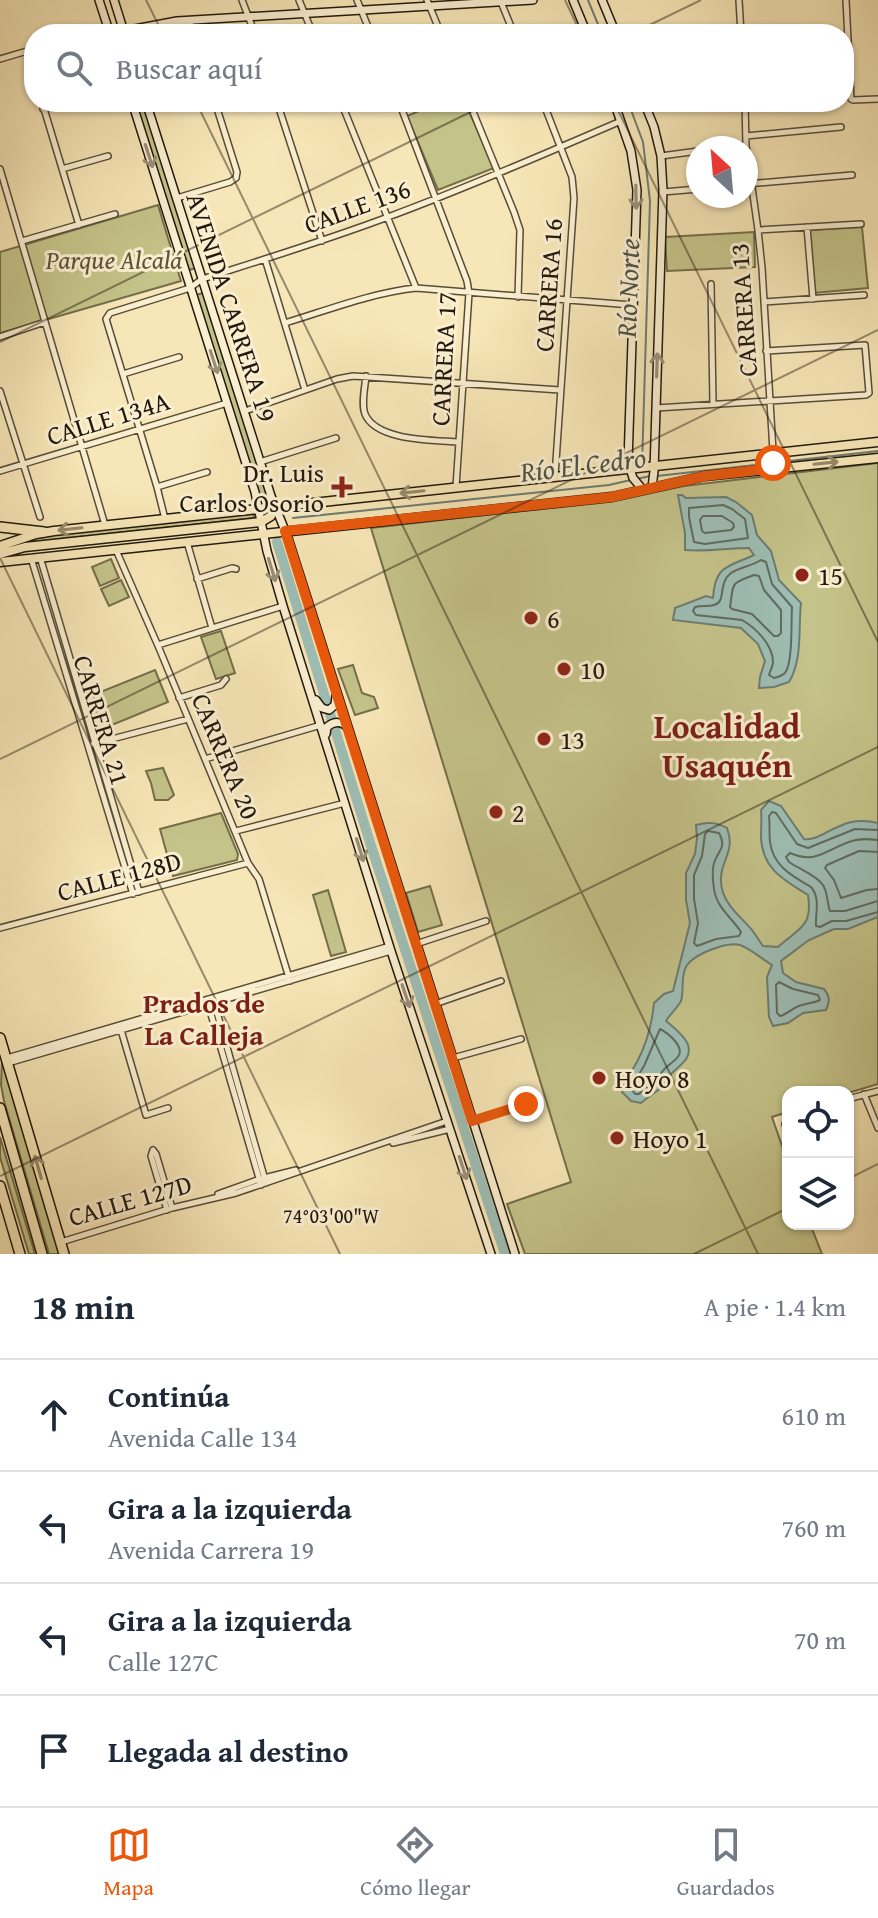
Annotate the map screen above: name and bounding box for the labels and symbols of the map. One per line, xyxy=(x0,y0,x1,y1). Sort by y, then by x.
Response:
north arrow xyxy=(686,136,758,208)
one-way arrow xyxy=(143,143,157,168)
street label: CALLE 136 xyxy=(298,169,416,243)
one-way arrow xyxy=(629,183,644,210)
street label: AVENIDA CARRERA 19 xyxy=(176,187,288,427)
street label: CARRERA 16 xyxy=(524,217,572,353)
water label: Río Norte xyxy=(605,238,649,339)
park label: Parque Alcalá xyxy=(45,240,182,279)
street label: CARRERA 13 xyxy=(719,242,767,378)
street label: CARRERA 17 xyxy=(420,291,466,427)
one-way arrow xyxy=(207,349,222,375)
one-way arrow xyxy=(650,352,665,379)
street label: CALLE 134A xyxy=(42,381,174,455)
water label: Río El Cedro xyxy=(517,436,648,492)
route start xyxy=(755,445,791,481)
place label: Dr. Luis Carlos Osorio xyxy=(180,453,324,522)
one-way arrow xyxy=(812,455,839,470)
marker: Dr. Luis Carlos Osorio xyxy=(331,476,353,498)
one-way arrow xyxy=(399,484,426,499)
one-way arrow xyxy=(57,522,84,537)
place label: 15 xyxy=(818,556,843,595)
one-way arrow xyxy=(266,557,280,582)
marker: 15 xyxy=(793,566,811,584)
place label: 6 xyxy=(547,599,560,638)
marker: 6 xyxy=(522,609,540,627)
street label: CARRERA 21 xyxy=(64,650,140,790)
place label: 10 xyxy=(580,650,605,689)
marker: 10 xyxy=(555,660,573,678)
street label: CARRERA 20 xyxy=(182,687,270,825)
district label: Localidad Usaquén xyxy=(654,701,801,789)
place label: 13 xyxy=(560,720,585,759)
marker: 13 xyxy=(535,730,553,748)
place label: 2 xyxy=(512,793,525,832)
marker: 2 xyxy=(487,803,505,821)
one-way arrow xyxy=(353,836,368,862)
street label: CALLE 128D xyxy=(53,841,185,911)
district label: Prados de La Calleja xyxy=(143,982,265,1055)
one-way arrow xyxy=(400,983,414,1008)
place label: Hoyo 8 xyxy=(615,1059,689,1098)
marker: Hoyo 8 xyxy=(590,1069,608,1087)
route end xyxy=(508,1086,544,1122)
place label: Hoyo 1 xyxy=(633,1119,707,1158)
marker: Hoyo 1 xyxy=(608,1129,626,1147)
one-way arrow xyxy=(30,1155,45,1181)
one-way arrow xyxy=(456,1155,471,1180)
street label: CALLE 127D xyxy=(64,1164,196,1236)
text: 74°03'00"W xyxy=(283,1201,379,1230)

